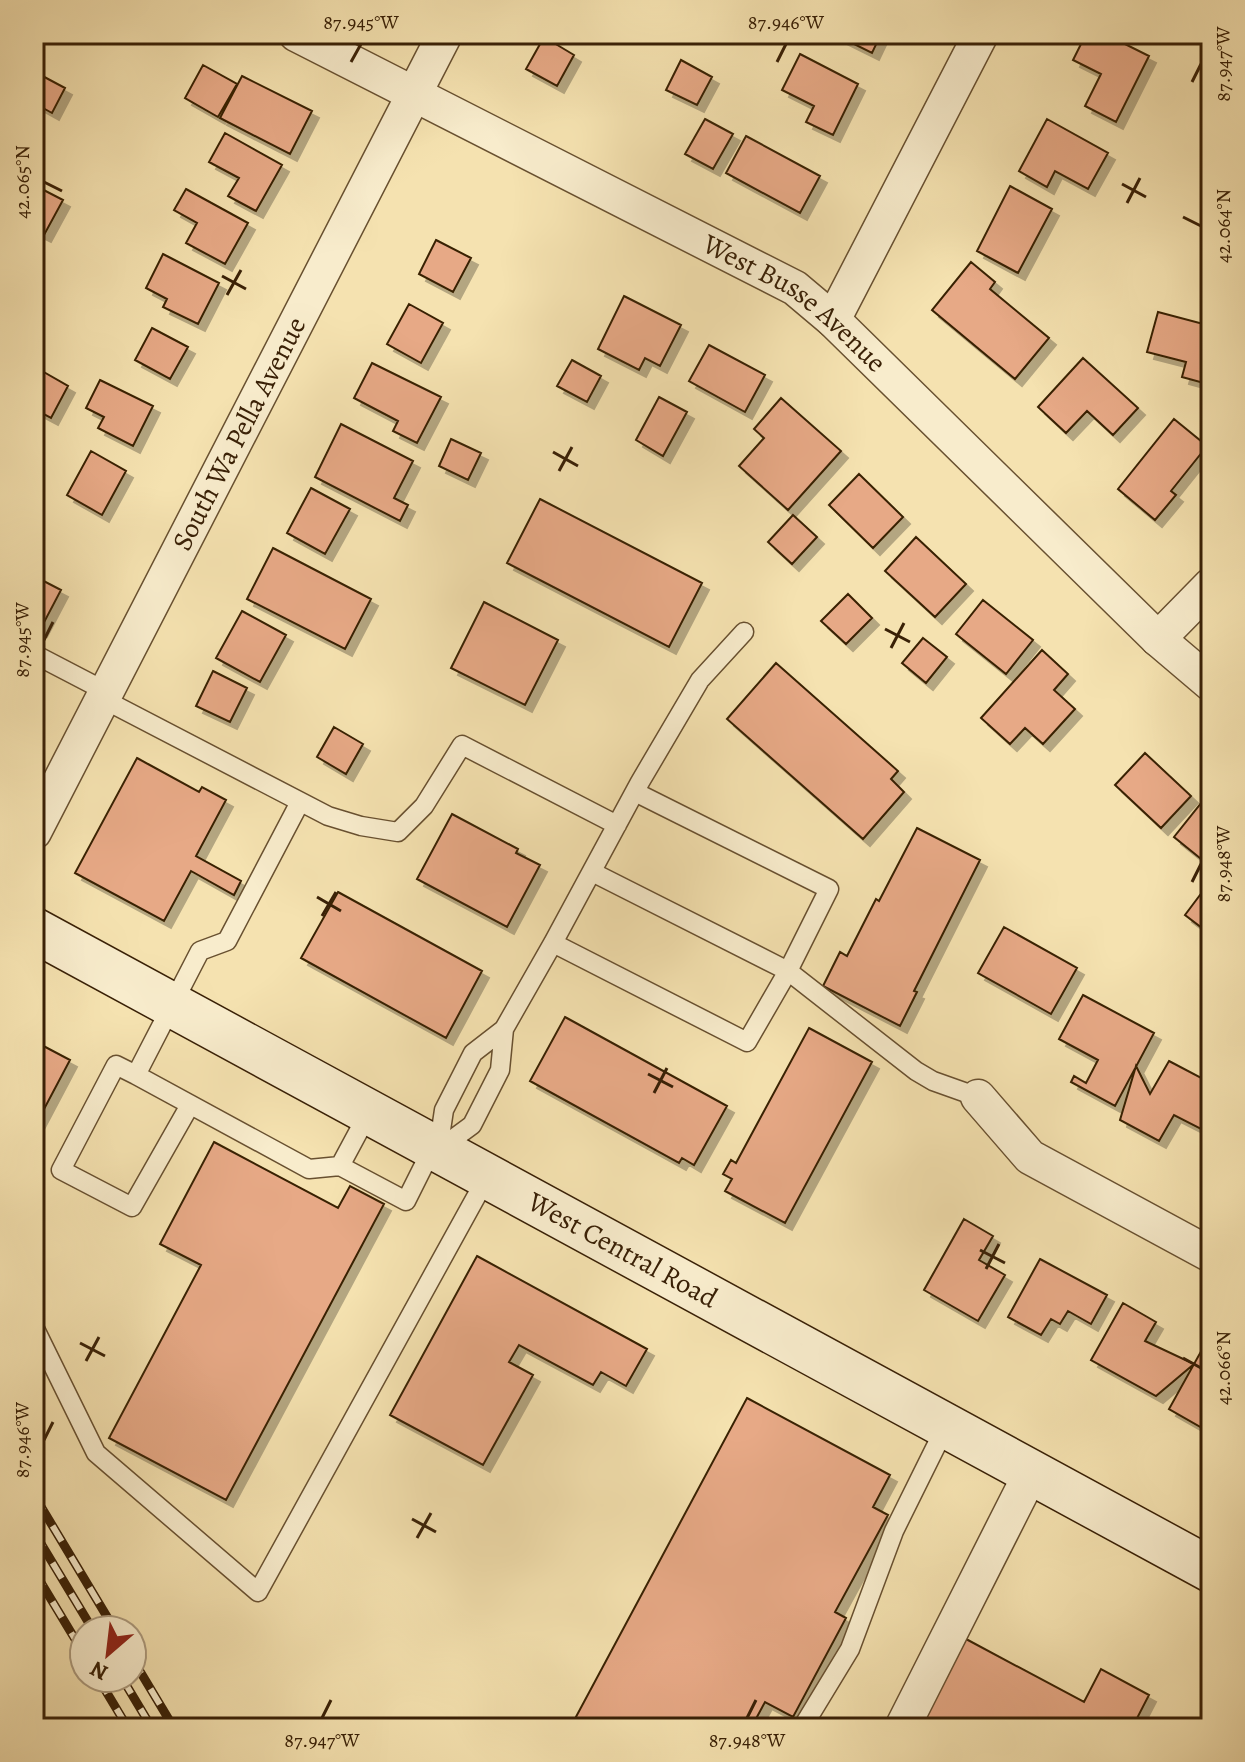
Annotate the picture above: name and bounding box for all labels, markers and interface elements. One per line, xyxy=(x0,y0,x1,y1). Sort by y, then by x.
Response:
text: 87.945°W xyxy=(323,9,399,36)
text: 87.946°W xyxy=(748,9,824,36)
text: 87.947°W xyxy=(1210,26,1237,102)
text: 42.065°N xyxy=(9,145,36,219)
text: 42.064°N xyxy=(1210,189,1237,263)
street label: West Busse Avenue xyxy=(695,225,895,381)
street label: South Wa Pella Avenue xyxy=(163,310,315,557)
text: 87.945°W xyxy=(9,602,36,678)
text: 87.948°W xyxy=(1210,825,1237,902)
street label: West Central Road xyxy=(520,1182,725,1318)
text: 42.066°N xyxy=(1210,1331,1237,1405)
text: 87.946°W xyxy=(9,1402,36,1478)
north arrow xyxy=(68,1614,148,1694)
text: N xyxy=(85,1654,113,1688)
text: 87.947°W xyxy=(284,1727,360,1754)
text: 87.948°W xyxy=(709,1727,786,1754)

